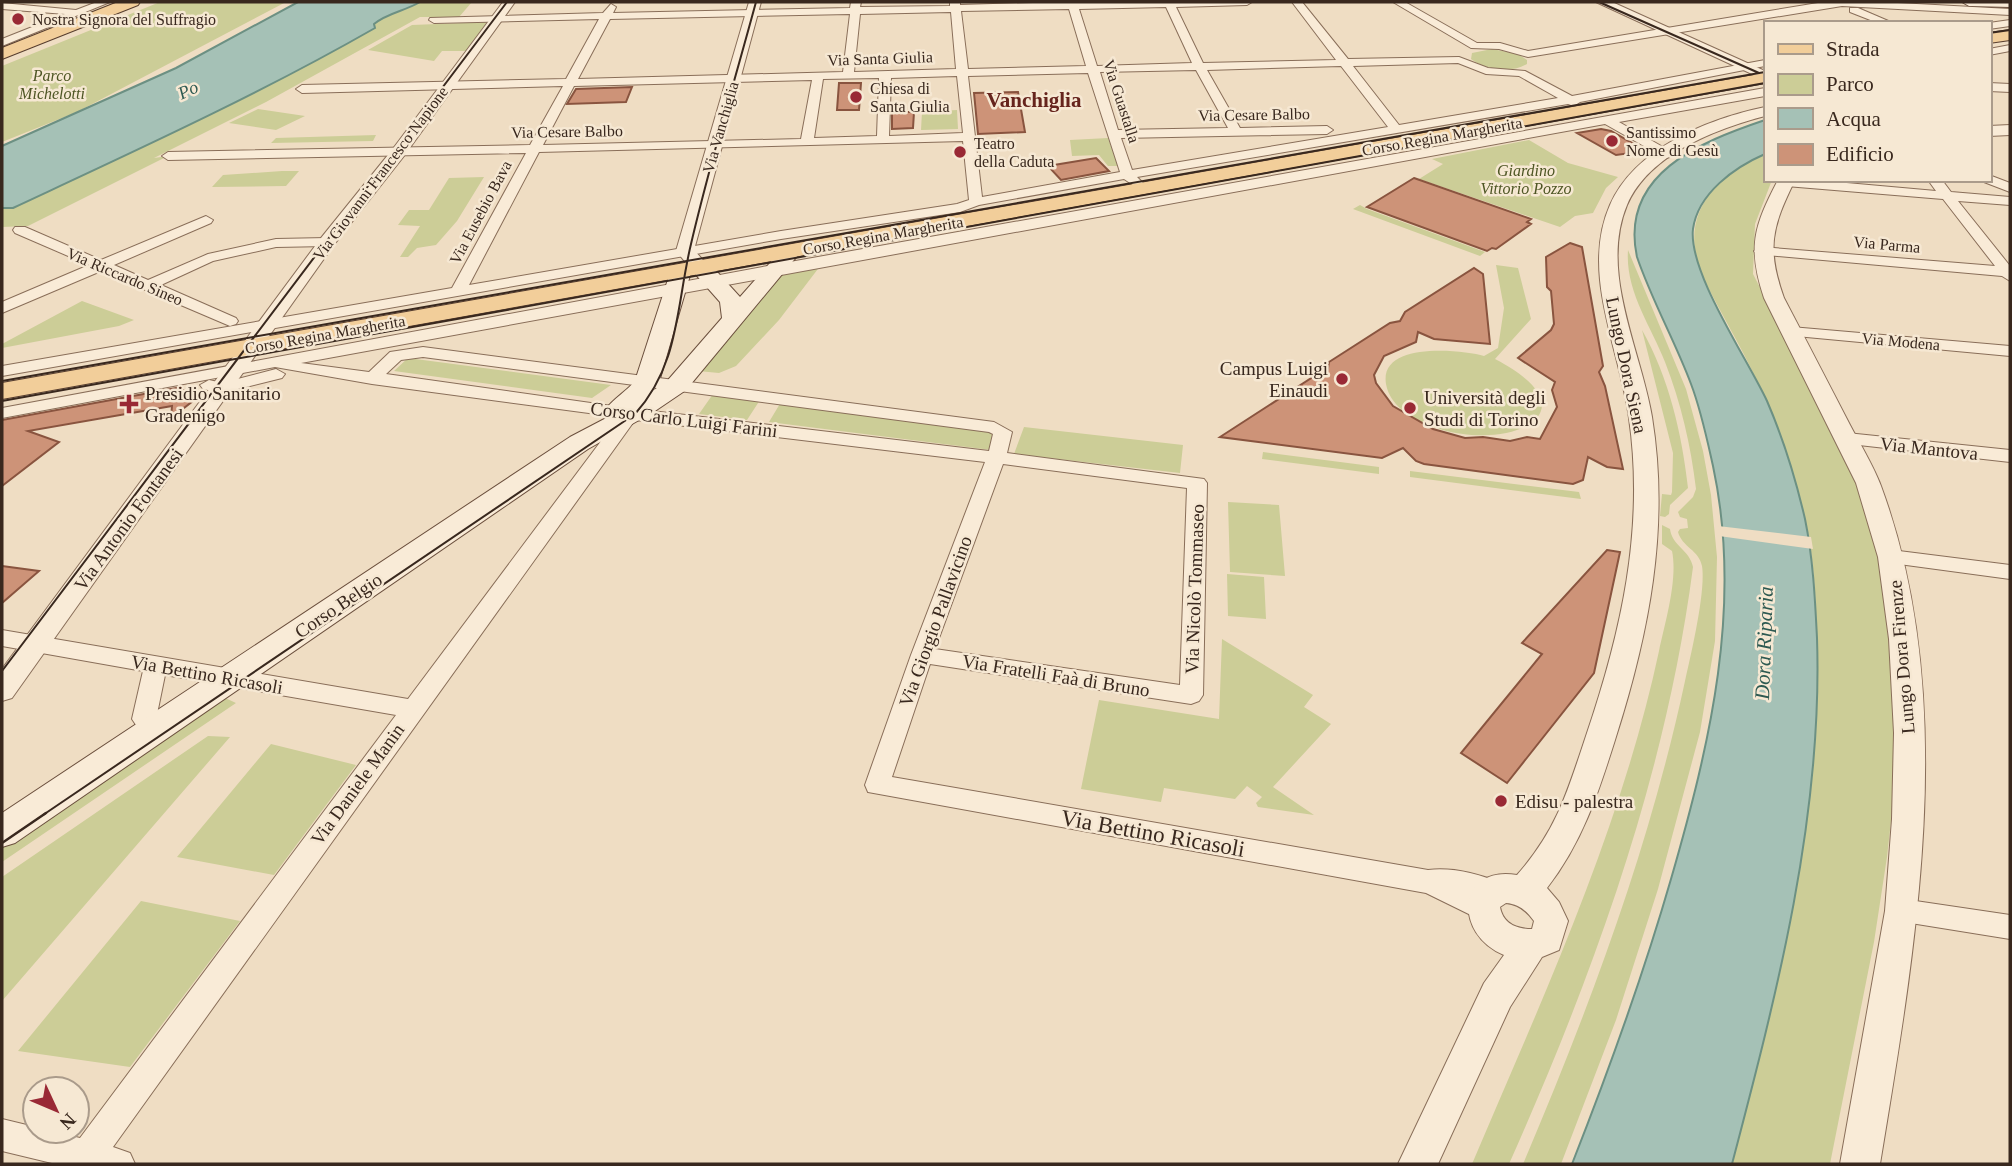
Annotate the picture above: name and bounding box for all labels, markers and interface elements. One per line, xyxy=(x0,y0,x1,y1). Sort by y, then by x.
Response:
marker: Nostra Signora del Suffragio xyxy=(10,11,26,27)
place label: Nostra Signora del Suffragio xyxy=(32,11,216,29)
legend xyxy=(1764,21,1991,182)
text: Strada xyxy=(1826,37,1880,61)
street label: Via Santa Giulia xyxy=(827,48,933,69)
street label: Via Guastalla xyxy=(1100,57,1143,145)
park label: Parco Michelotti xyxy=(18,67,85,102)
text: Parco xyxy=(1826,72,1874,96)
water label: Po xyxy=(174,77,201,104)
street label: Via Vanchiglia xyxy=(699,79,743,175)
place label: Chiesa di Santa Giulia xyxy=(870,80,950,115)
street label: Via Giovanni Francesco Napione xyxy=(310,83,452,264)
district label: Vanchiglia xyxy=(987,88,1082,112)
marker: Chiesa di Santa Giulia xyxy=(848,89,864,105)
street label: Via Cesare Balbo xyxy=(1198,105,1310,124)
text: Acqua xyxy=(1826,107,1881,131)
street label: Corso Regina Margherita xyxy=(1361,114,1524,160)
street label: Via Cesare Balbo xyxy=(511,122,623,141)
place label: Santissimo Nome di Gesù xyxy=(1626,124,1718,159)
marker: Santissimo Nome di Gesù xyxy=(1604,133,1620,149)
place label: Teatro della Caduta xyxy=(974,135,1054,170)
text: Edificio xyxy=(1826,142,1894,166)
marker: Teatro della Caduta xyxy=(952,144,968,160)
street label: Via Eusebio Bava xyxy=(446,158,515,267)
park label: Giardino Vittorio Pozzo xyxy=(1481,162,1571,197)
street label: Corso Regina Margherita xyxy=(802,213,965,259)
street label: Via Parma xyxy=(1853,233,1921,256)
street label: Via Riccardo Sineo xyxy=(64,244,185,309)
street label: Lungo Dora Siena xyxy=(1602,295,1651,436)
street label: Corso Regina Margherita xyxy=(244,312,407,358)
street label: Via Modena xyxy=(1861,330,1941,353)
place label: Campus Luigi Einaudi xyxy=(1220,358,1328,401)
marker: Campus Luigi Einaudi xyxy=(1334,371,1350,387)
place label: Presidio Sanitario Gradenigo xyxy=(145,383,281,426)
place label: Università degli Studi di Torino xyxy=(1424,387,1546,430)
marker: Presidio Sanitario Gradenigo xyxy=(119,394,139,414)
street label: Corso Carlo Luigi Farini xyxy=(589,398,779,441)
marker: Università degli Studi di Torino xyxy=(1402,400,1418,416)
street label: Via Mantova xyxy=(1879,433,1980,464)
street label: Via Antonio Fontanesi xyxy=(70,444,187,595)
street label: Via Nicolò Tommaseo xyxy=(1181,504,1208,674)
street label: Via Giorgio Pallavicino xyxy=(895,533,976,709)
street label: Corso Belgio xyxy=(291,569,386,642)
street label: Lungo Dora Firenze xyxy=(1884,579,1919,735)
water label: Dora Riparia xyxy=(1750,586,1778,701)
street label: Via Fratelli Faà di Bruno xyxy=(961,650,1151,701)
street label: Via Bettino Ricasoli xyxy=(129,651,285,698)
street label: Via Daniele Manin xyxy=(306,719,409,849)
place label: Edisu - palestra xyxy=(1515,791,1634,812)
marker: Edisu - palestra xyxy=(1493,793,1509,809)
street label: Via Bettino Ricasoli xyxy=(1059,805,1247,862)
north arrow xyxy=(21,1075,91,1145)
text: N xyxy=(55,1109,80,1134)

